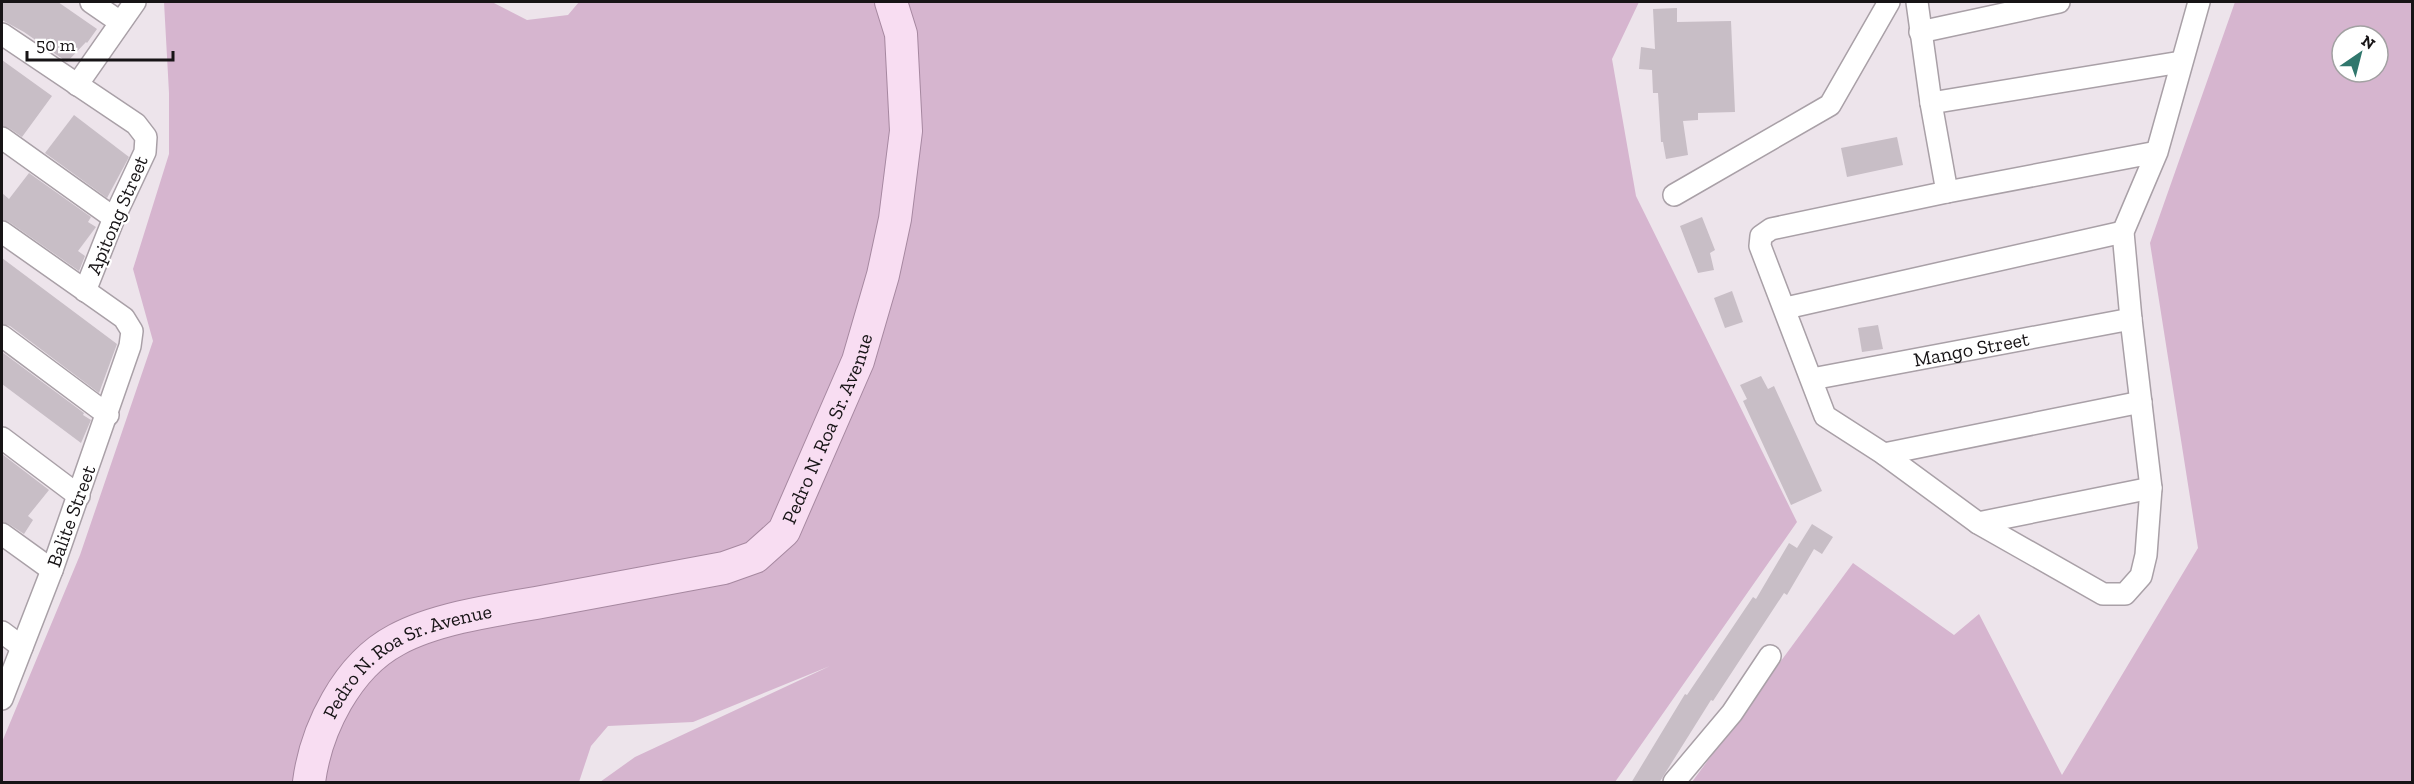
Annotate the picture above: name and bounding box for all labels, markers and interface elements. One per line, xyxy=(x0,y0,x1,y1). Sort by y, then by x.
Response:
scale bar xyxy=(27,24,172,62)
north arrow xyxy=(2330,24,2390,84)
text: N xyxy=(2358,31,2379,53)
text: 50 m xyxy=(36,34,76,56)
street label: Apitong Street xyxy=(81,151,153,278)
street label: Mango Street xyxy=(1911,326,2032,372)
street label: Pedro N. Roa Sr. Avenue xyxy=(777,331,877,527)
street label: Balite Street xyxy=(41,461,101,570)
street label: Pedro N. Roa Sr. Avenue xyxy=(317,599,494,723)

